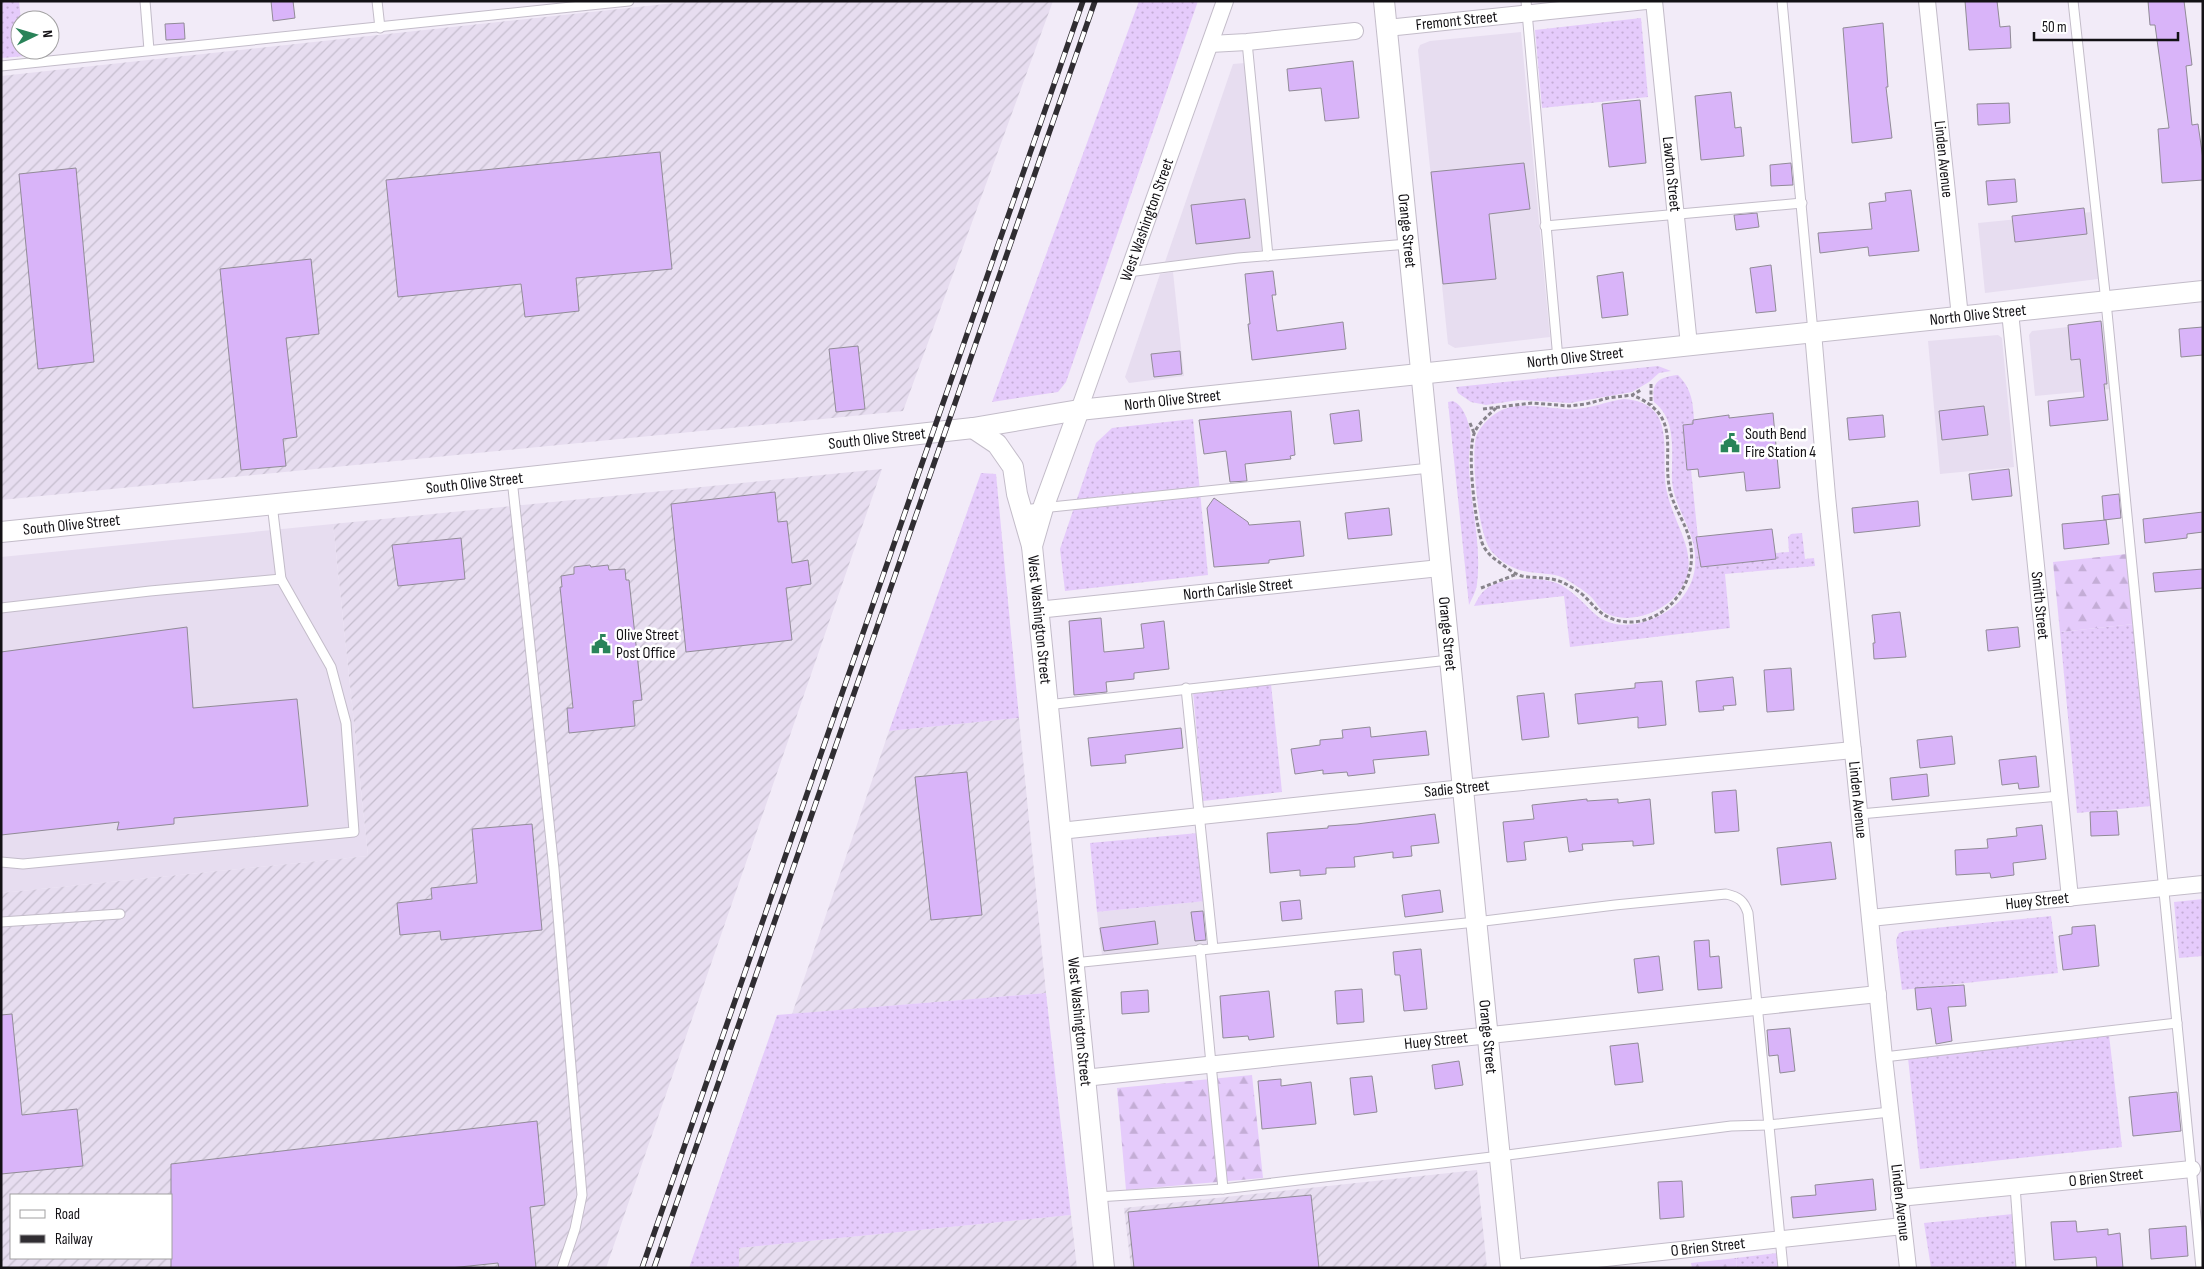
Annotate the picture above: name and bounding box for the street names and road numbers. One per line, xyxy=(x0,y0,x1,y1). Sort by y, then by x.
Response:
street label: Fremont Street xyxy=(1415,7,1498,34)
street label: Linden Avenue xyxy=(1930,120,1957,199)
street label: Lawton Street xyxy=(1658,136,1685,213)
street label: West Washington Street xyxy=(1116,156,1178,284)
street label: Orange Street xyxy=(1394,193,1420,269)
street label: North Olive Street xyxy=(1929,300,2027,329)
street label: North Olive Street xyxy=(1526,343,1624,372)
street label: North Olive Street xyxy=(1123,386,1222,415)
street label: South Olive Street xyxy=(827,424,927,453)
street label: South Olive Street xyxy=(425,468,524,498)
street label: South Olive Street xyxy=(22,510,121,539)
street label: West Washington Street xyxy=(1023,554,1055,685)
street label: Smith Street xyxy=(2027,571,2053,640)
street label: North Carlisle Street xyxy=(1182,574,1294,604)
street label: Orange Street xyxy=(1434,596,1461,672)
street label: Linden Avenue xyxy=(1845,760,1871,839)
street label: Sadie Street xyxy=(1423,776,1490,802)
street label: Huey Street xyxy=(2004,888,2070,914)
street label: West Washington Street xyxy=(1064,956,1095,1087)
street label: Orange Street xyxy=(1475,999,1501,1075)
street label: Huey Street xyxy=(1403,1028,1469,1054)
street label: Linden Avenue xyxy=(1887,1163,1914,1242)
street label: O Brien Street xyxy=(2068,1164,2144,1191)
street label: O Brien Street xyxy=(1670,1234,1746,1261)

